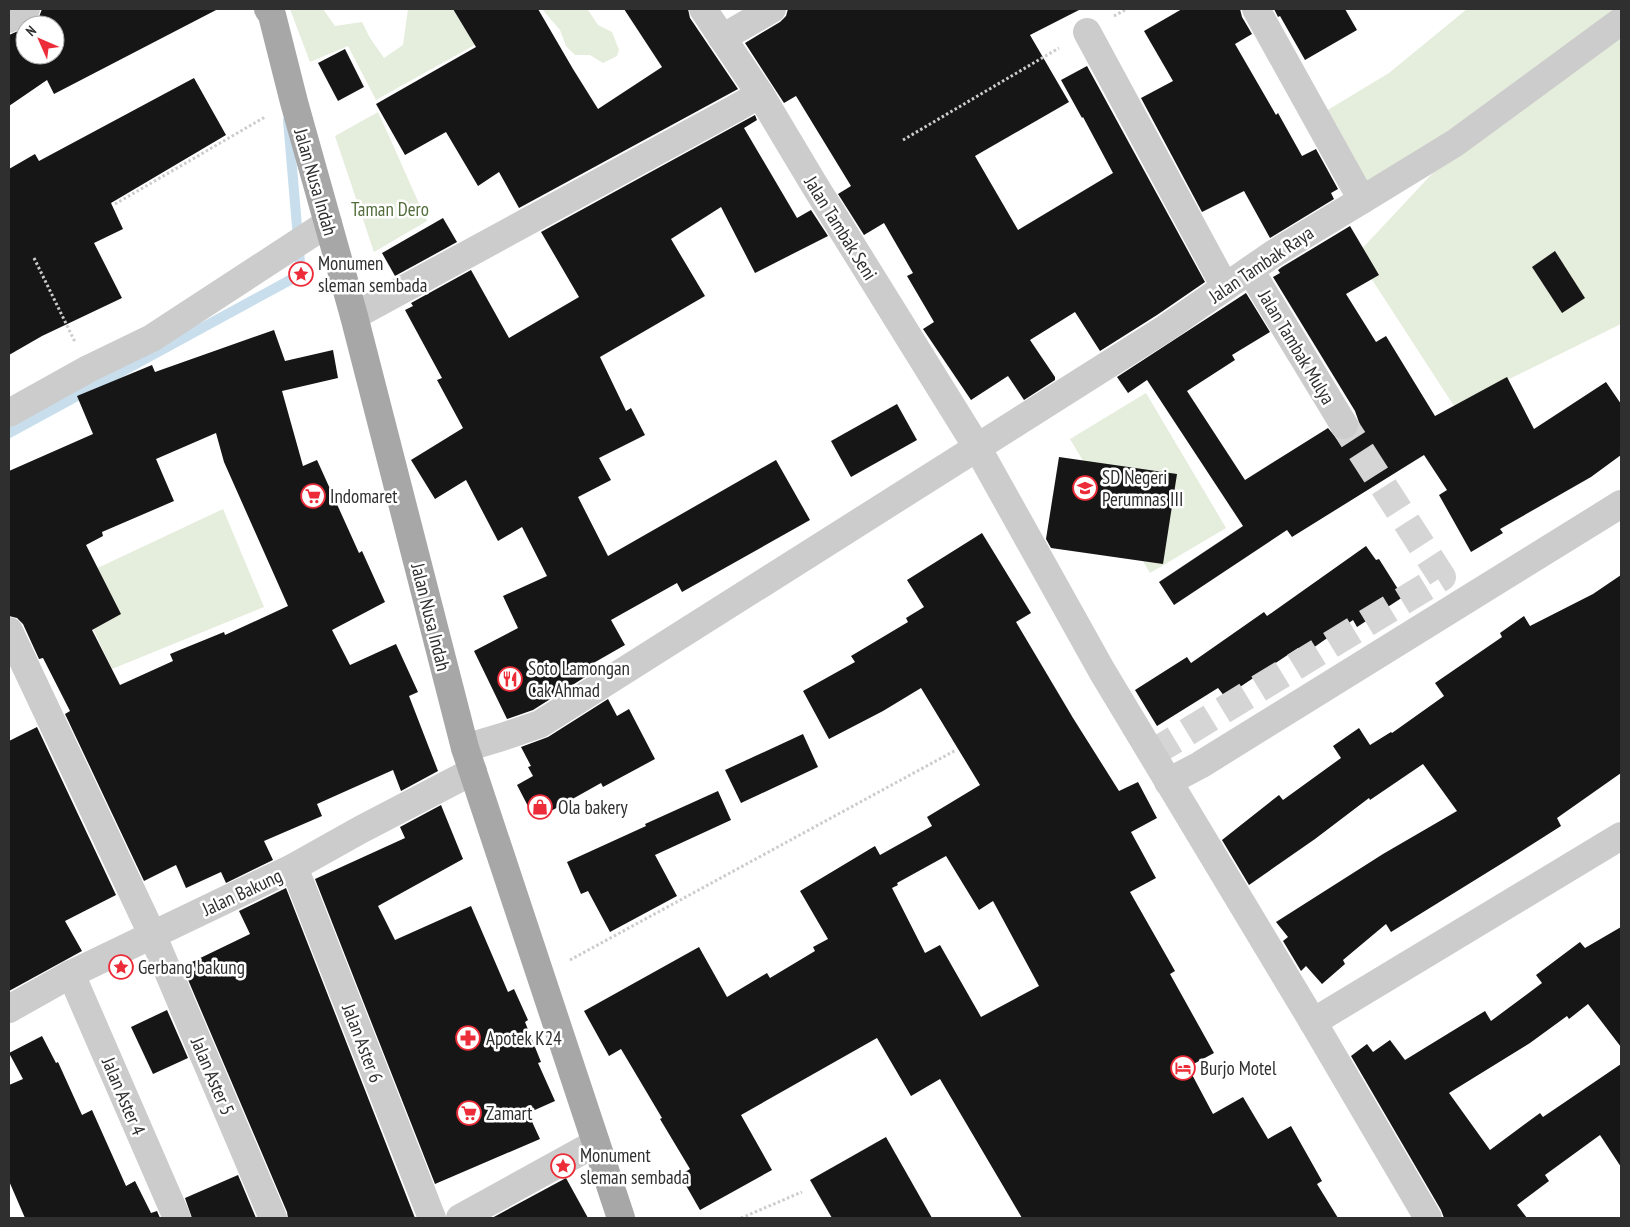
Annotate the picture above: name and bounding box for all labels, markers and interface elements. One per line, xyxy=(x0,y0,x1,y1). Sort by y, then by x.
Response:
north arrow xyxy=(15,15,65,65)
text: N xyxy=(22,22,40,40)
street label: Jalan Nusa Indah xyxy=(289,125,343,238)
street label: Jalan Tambak Seni xyxy=(799,171,882,284)
park label: Taman Dero xyxy=(351,197,429,221)
street label: Jalan Tambak Raya xyxy=(1203,220,1318,308)
place label: Monumen sleman sembada xyxy=(318,251,427,297)
place icon: Monumen sleman sembada xyxy=(288,261,314,287)
street label: Jalan Tambak Mulya xyxy=(1253,285,1341,409)
place label: SD Negeri Perumnas III xyxy=(1102,465,1183,511)
school or university icon: SD Negeri Perumnas III xyxy=(1072,475,1098,501)
supermarket icon: Indomaret xyxy=(300,483,326,509)
place label: Indomaret xyxy=(330,484,398,508)
street label: Jalan Nusa Indah xyxy=(406,560,456,673)
place label: Soto Lamongan Cak Ahmad xyxy=(528,656,630,702)
restaurant icon: Soto Lamongan Cak Ahmad xyxy=(497,666,523,692)
shop icon: Ola bakery xyxy=(527,794,553,820)
place label: Ola bakery xyxy=(558,795,629,819)
street label: Jalan Bakung xyxy=(197,863,286,921)
place icon: Gerbang bakung xyxy=(108,954,134,980)
place label: Gerbang bakung xyxy=(138,955,245,979)
street label: Jalan Aster 6 xyxy=(337,999,389,1086)
pharmacy icon: Apotek K24 xyxy=(455,1025,481,1051)
place label: Apotek K24 xyxy=(486,1026,562,1050)
street label: Jalan Aster 5 xyxy=(186,1033,240,1119)
street label: Jalan Aster 4 xyxy=(97,1053,151,1139)
hotel icon: Burjo Motel xyxy=(1170,1055,1196,1081)
place label: Burjo Motel xyxy=(1200,1056,1277,1080)
supermarket icon: Zamart xyxy=(456,1100,482,1126)
place label: Zamart xyxy=(486,1101,533,1125)
place label: Monument sleman sembada xyxy=(580,1143,689,1189)
place icon: Monument sleman sembada xyxy=(550,1153,576,1179)

